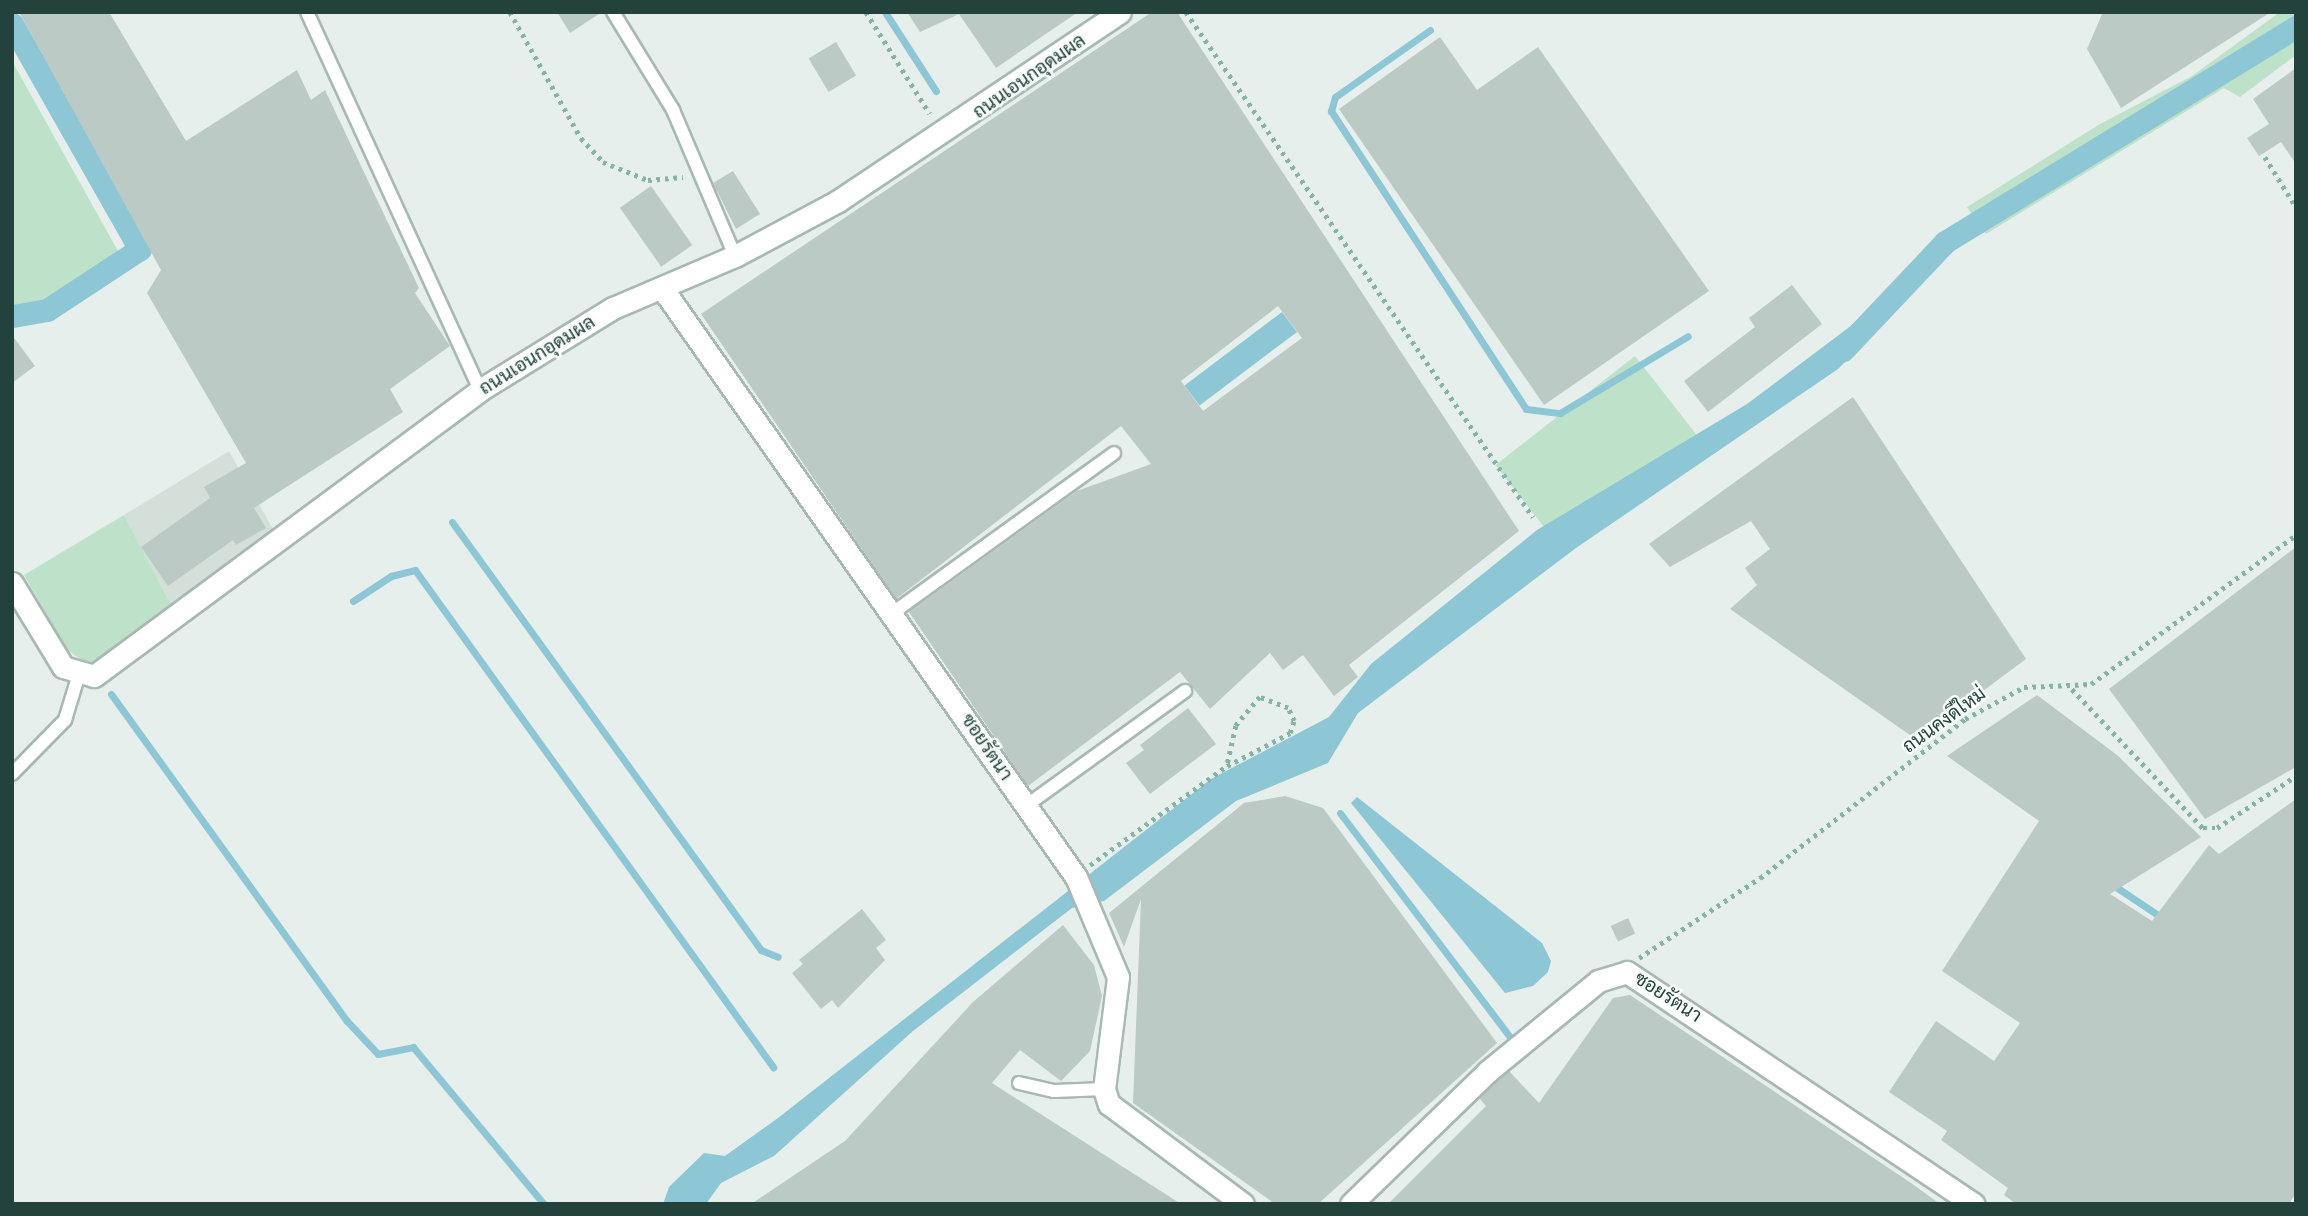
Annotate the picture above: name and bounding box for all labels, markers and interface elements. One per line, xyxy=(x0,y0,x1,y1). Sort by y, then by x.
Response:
street label: ถนนเอนกอุดมผล xyxy=(968,29,1090,123)
street label: ถนนเอนกอุดมผล xyxy=(475,310,599,400)
street label: ถนนคงดีใหม่ xyxy=(1898,682,1990,758)
street label: ซอยรัตนา xyxy=(956,709,1018,785)
street label: ซอยรัตนา xyxy=(1630,967,1706,1027)

